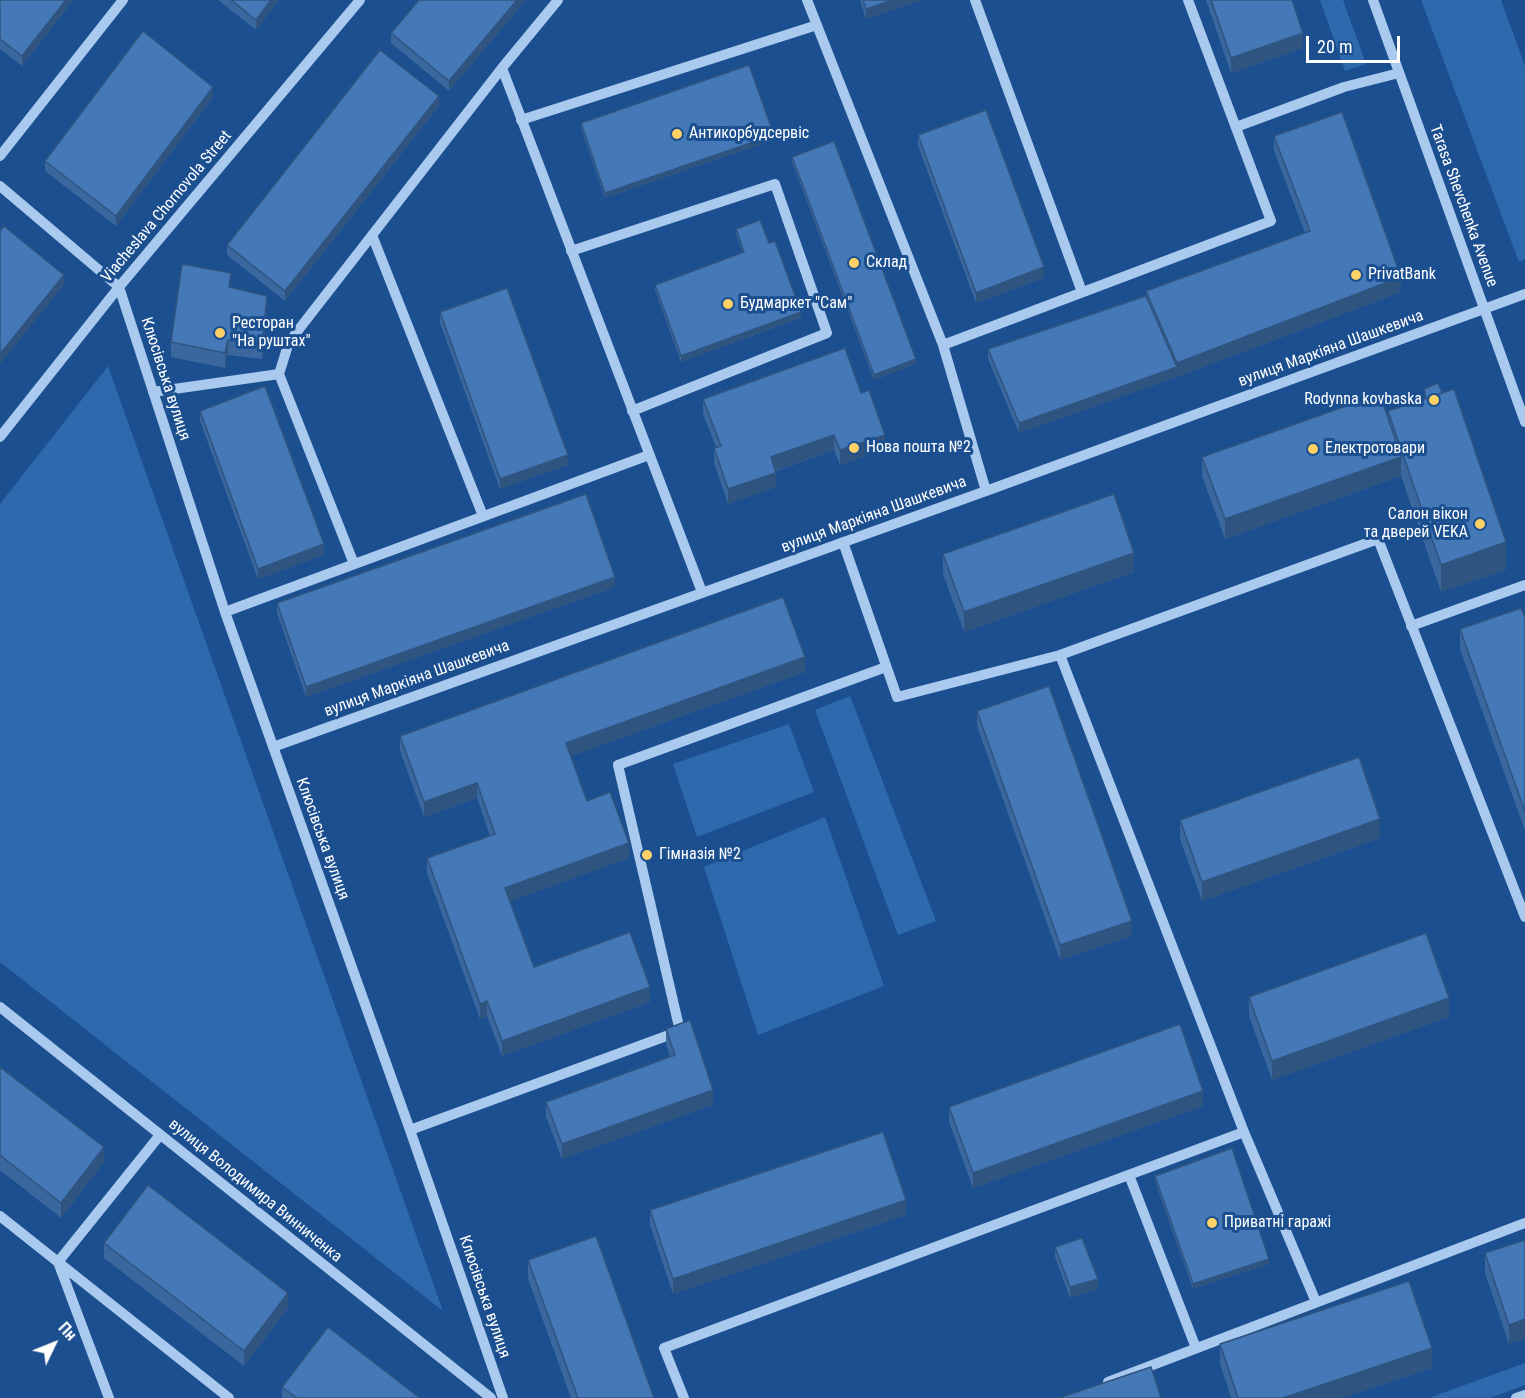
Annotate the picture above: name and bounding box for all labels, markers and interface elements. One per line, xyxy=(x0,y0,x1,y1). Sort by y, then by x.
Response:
scale bar xyxy=(1309,24,1404,62)
text: 20 m xyxy=(1317,36,1352,57)
street label: Tarasa Shevchenka Avenue xyxy=(1425,122,1501,290)
place label: Антикорбудсервіс xyxy=(689,124,809,144)
street label: Viacheslava Chornovola Street xyxy=(98,127,236,287)
marker: Антикорбудсервіс xyxy=(670,127,684,141)
place label: Склад xyxy=(866,253,907,273)
marker: Склад xyxy=(847,256,861,270)
place label: PrivatBank xyxy=(1368,265,1436,285)
marker: PrivatBank xyxy=(1349,268,1363,282)
place label: Будмаркет "Сам" xyxy=(740,294,852,314)
marker: Будмаркет "Сам" xyxy=(721,297,735,311)
street label: вулиця Маркіяна Шашкевича xyxy=(1236,307,1426,391)
place label: Ресторан "На руштах" xyxy=(232,314,311,352)
street label: Клюсівська вулиця xyxy=(136,315,194,443)
marker: Ресторан "На руштах" xyxy=(213,326,227,340)
place label: Rodynna kovbaska xyxy=(1304,390,1422,410)
marker: Rodynna kovbaska xyxy=(1427,393,1441,407)
place label: Нова пошта №2 xyxy=(866,438,971,458)
place label: Електротовари xyxy=(1325,439,1425,459)
marker: Нова пошта №2 xyxy=(847,441,861,455)
marker: Електротовари xyxy=(1306,442,1320,456)
street label: вулиця Маркіяна Шашкевича xyxy=(779,473,969,557)
place label: Салон вікон та дверей VEKA xyxy=(1364,505,1468,543)
marker: Салон вікон та дверей VEKA xyxy=(1473,517,1487,531)
street label: вулиця Маркіяна Шашкевича xyxy=(322,637,512,721)
street label: Клюсівська вулиця xyxy=(291,775,353,903)
place label: Гімназія №2 xyxy=(659,845,741,865)
marker: Гімназія №2 xyxy=(640,848,654,862)
street label: вулиця Володимира Винниченка xyxy=(165,1115,345,1267)
place label: Приватні гаражі xyxy=(1224,1213,1331,1233)
marker: Приватні гаражі xyxy=(1205,1216,1219,1230)
street label: Клюсівська вулиця xyxy=(454,1233,514,1361)
north arrow xyxy=(24,1314,84,1374)
text: Пн xyxy=(54,1318,81,1344)

